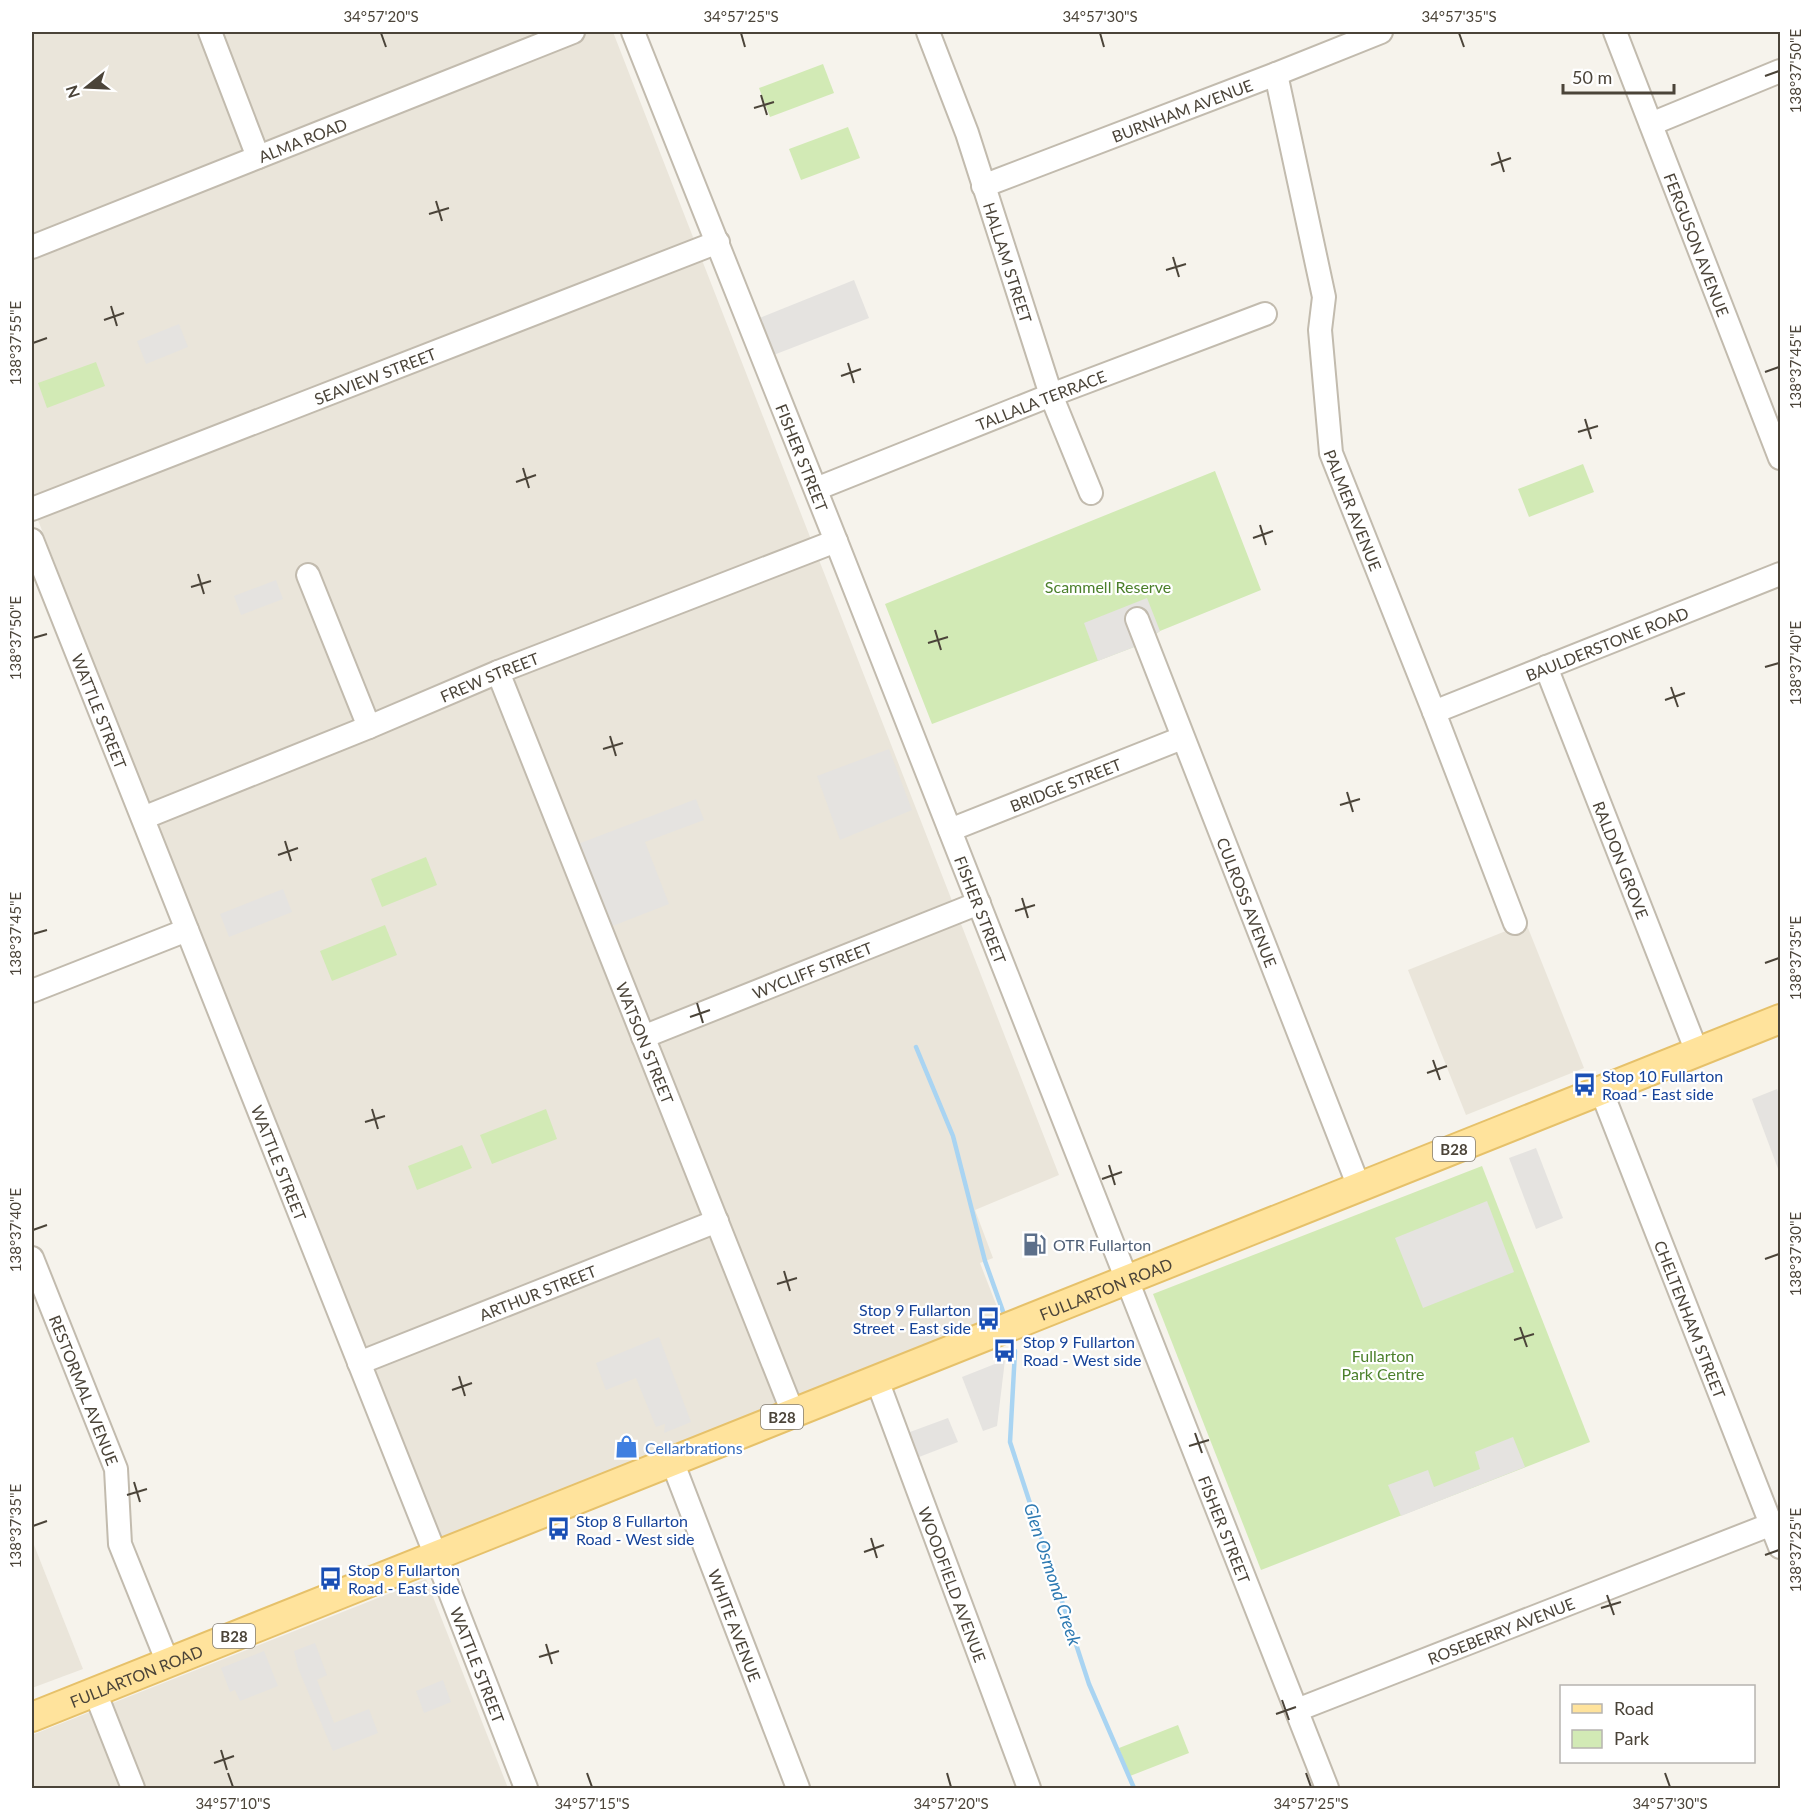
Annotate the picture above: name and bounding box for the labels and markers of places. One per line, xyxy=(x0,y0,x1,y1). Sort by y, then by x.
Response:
place label: Stop 10 Fullarton Road - East side xyxy=(1602,1066,1723,1103)
bus stop icon: Stop 10 Fullarton Road - East side xyxy=(1571,1071,1597,1097)
fuel station icon: OTR Fullarton xyxy=(1022,1231,1048,1257)
place label: OTR Fullarton xyxy=(1053,1235,1151,1254)
place label: Stop 9 Fullarton Street - East side xyxy=(853,1300,971,1337)
bus stop icon: Stop 9 Fullarton Street - East side xyxy=(976,1305,1002,1331)
place label: Stop 9 Fullarton Road - West side xyxy=(1023,1332,1141,1369)
bus stop icon: Stop 9 Fullarton Road - West side xyxy=(992,1337,1018,1363)
shop icon: Cellarbrations xyxy=(614,1434,640,1460)
place label: Cellarbrations xyxy=(645,1438,743,1457)
place label: Stop 8 Fullarton Road - West side xyxy=(576,1511,694,1548)
bus stop icon: Stop 8 Fullarton Road - West side xyxy=(545,1516,571,1542)
place label: Stop 8 Fullarton Road - East side xyxy=(348,1560,460,1597)
bus stop icon: Stop 8 Fullarton Road - East side xyxy=(317,1565,343,1591)

